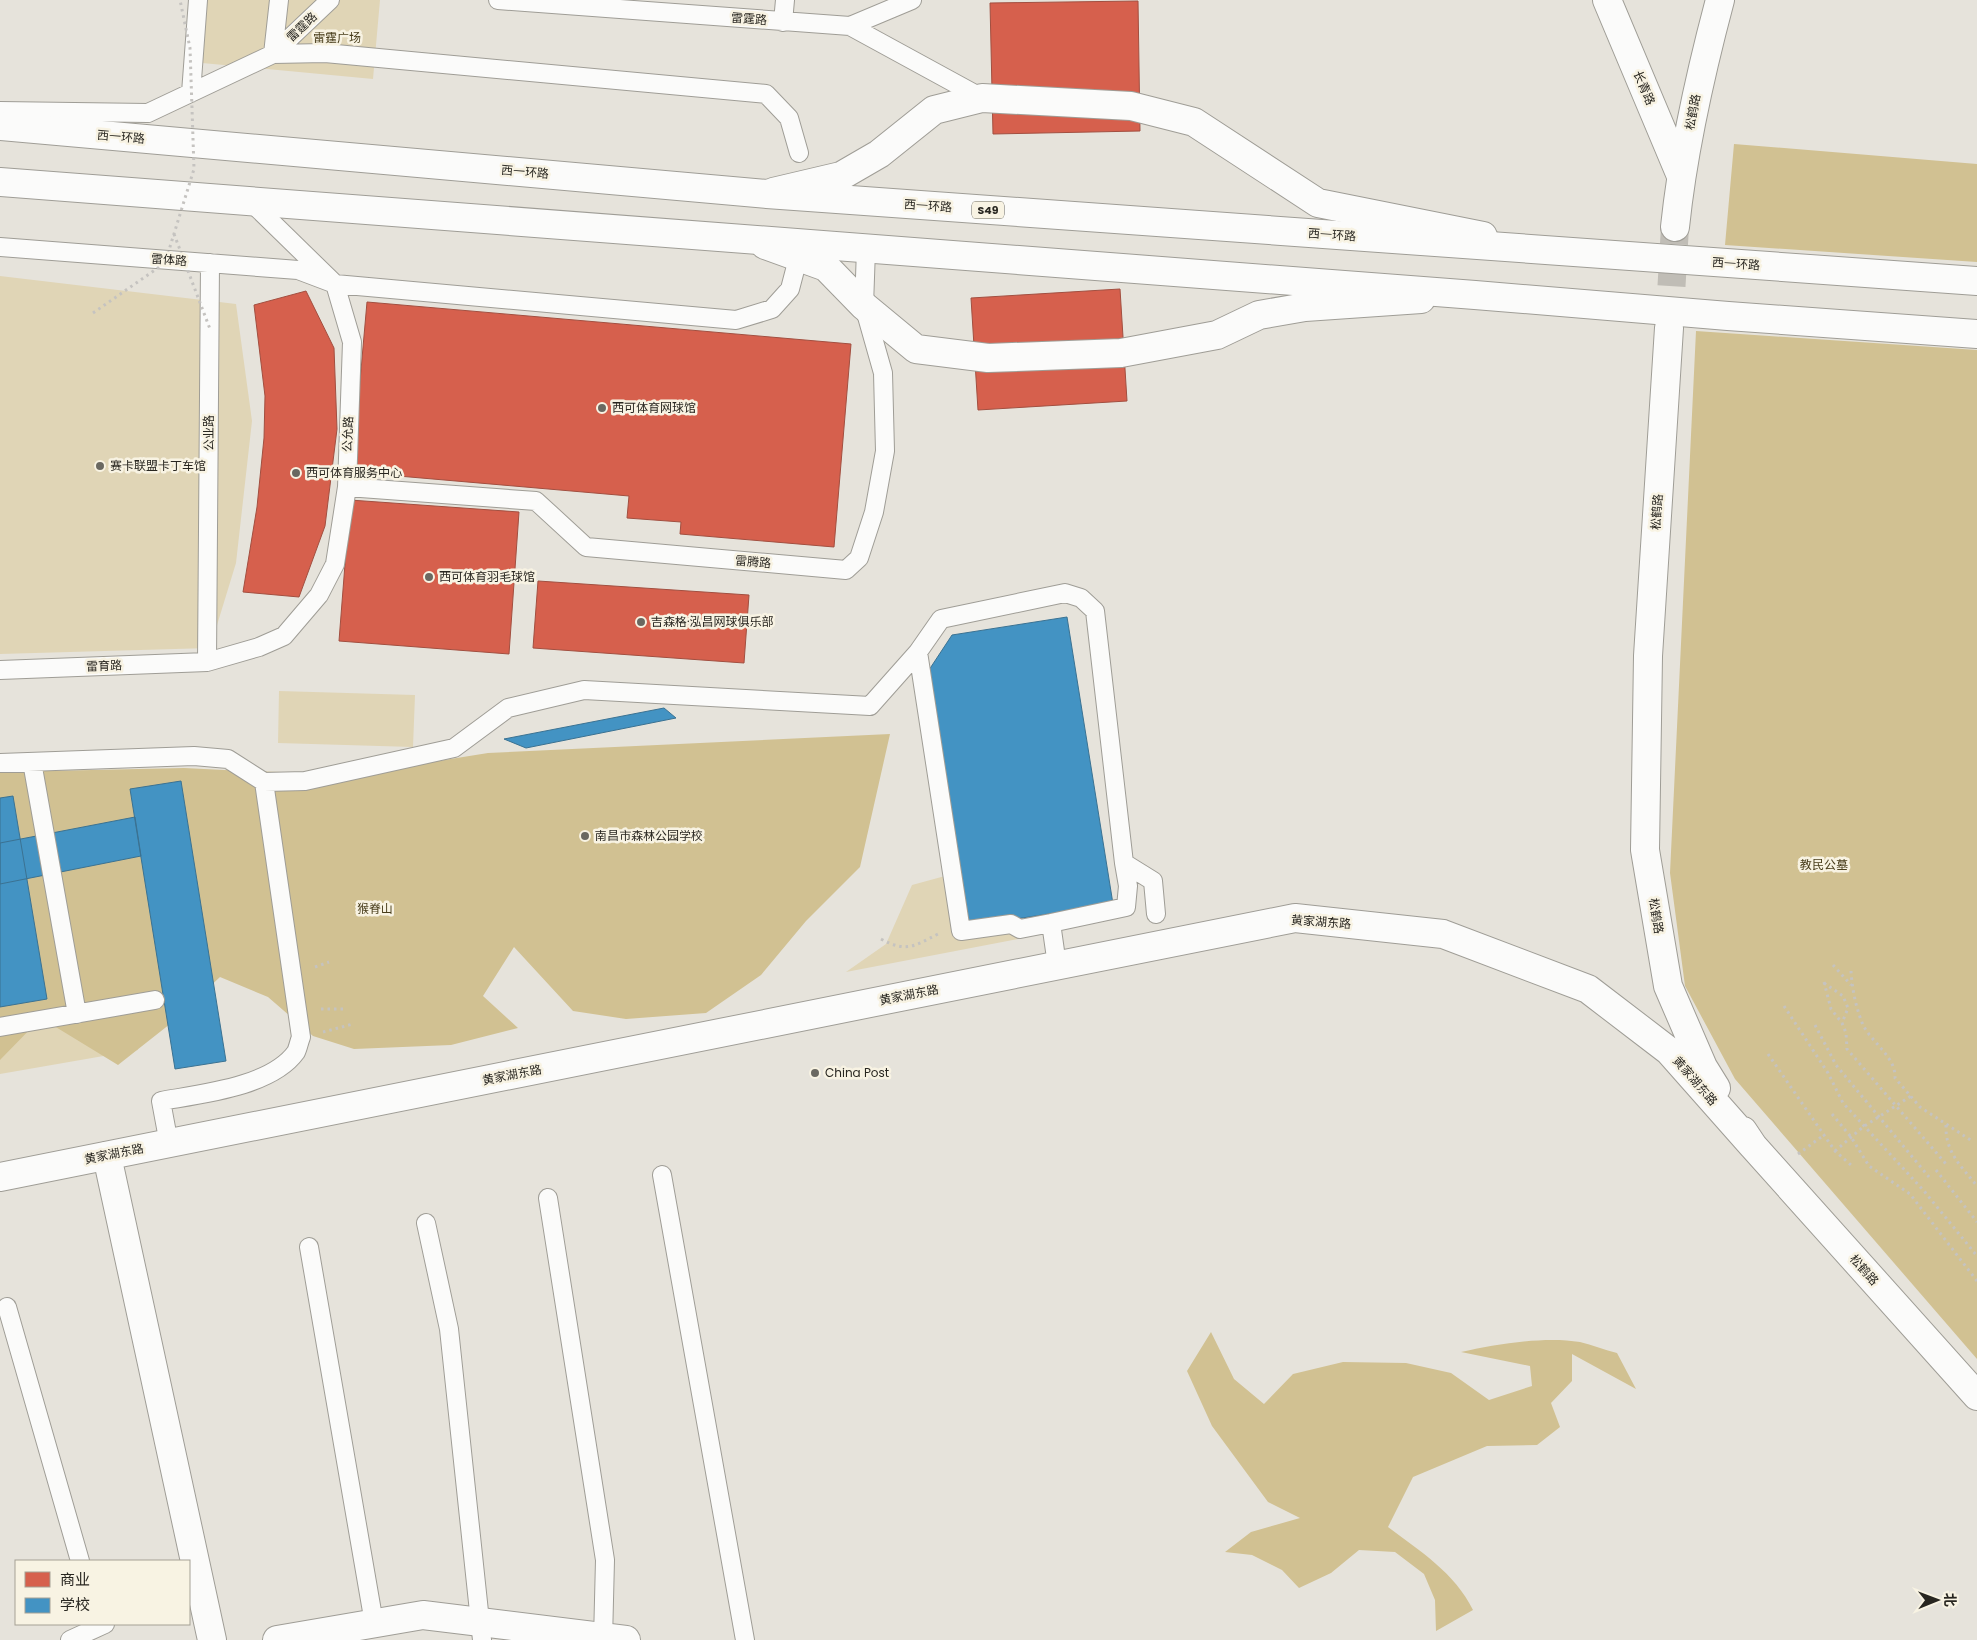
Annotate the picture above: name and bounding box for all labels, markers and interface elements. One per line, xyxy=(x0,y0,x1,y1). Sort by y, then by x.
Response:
street label: 雷霆路 xyxy=(283,8,321,45)
street label: 雷霆路 xyxy=(730,9,768,28)
park label: 雷霆广场 xyxy=(313,29,361,46)
street label: 长青路 xyxy=(1630,68,1659,108)
street label: 松鹤路 xyxy=(1681,93,1704,131)
street label: 西一环路 xyxy=(96,126,146,147)
street label: 西一环路 xyxy=(500,161,550,182)
street label: 西一环路 xyxy=(903,195,953,216)
road number: S49 xyxy=(972,202,1004,218)
street label: 西一环路 xyxy=(1307,224,1357,245)
street label: 雷体路 xyxy=(150,250,188,269)
street label: 西一环路 xyxy=(1711,253,1761,274)
place label: 西可体育网球馆 xyxy=(612,399,696,416)
marker: 西可体育网球馆 xyxy=(596,402,608,414)
street label: 公业路 xyxy=(200,415,217,451)
street label: 公允路 xyxy=(338,416,357,452)
place label: 赛卡联盟卡丁车馆 xyxy=(110,457,206,474)
marker: 赛卡联盟卡丁车馆 xyxy=(94,460,106,472)
place label: 西可体育服务中心 xyxy=(306,464,402,481)
marker: 西可体育服务中心 xyxy=(290,467,302,479)
street label: 松鹤路 xyxy=(1647,493,1666,531)
street label: 雷腾路 xyxy=(734,551,772,572)
place label: 西可体育羽毛球馆 xyxy=(439,568,535,585)
marker: 西可体育羽毛球馆 xyxy=(423,571,435,583)
place label: 吉森格·泓昌网球俱乐部 xyxy=(651,613,774,630)
marker: 吉森格·泓昌网球俱乐部 xyxy=(635,616,647,628)
street label: 雷育路 xyxy=(86,656,122,675)
place label: 南昌市森林公园学校 xyxy=(595,827,703,844)
marker: 南昌市森林公园学校 xyxy=(579,830,591,842)
park label: 教民公墓 xyxy=(1800,856,1848,873)
street label: 松鹤路 xyxy=(1645,897,1668,935)
park label: 猴脊山 xyxy=(357,900,393,917)
street label: 黄家湖东路 xyxy=(1291,911,1352,932)
street label: 黄家湖东路 xyxy=(878,980,940,1009)
street label: 黄家湖东路 xyxy=(1669,1052,1721,1109)
street label: 黄家湖东路 xyxy=(481,1060,543,1089)
place label: China Post xyxy=(825,1064,889,1081)
marker: China Post xyxy=(809,1067,821,1079)
street label: 黄家湖东路 xyxy=(83,1139,145,1168)
street label: 松鹤路 xyxy=(1846,1251,1883,1289)
legend xyxy=(15,1560,190,1625)
text: 商业 xyxy=(60,1569,90,1590)
north arrow xyxy=(1912,1575,1962,1625)
text: 北 xyxy=(1940,1593,1960,1607)
text: 学校 xyxy=(60,1594,90,1615)

